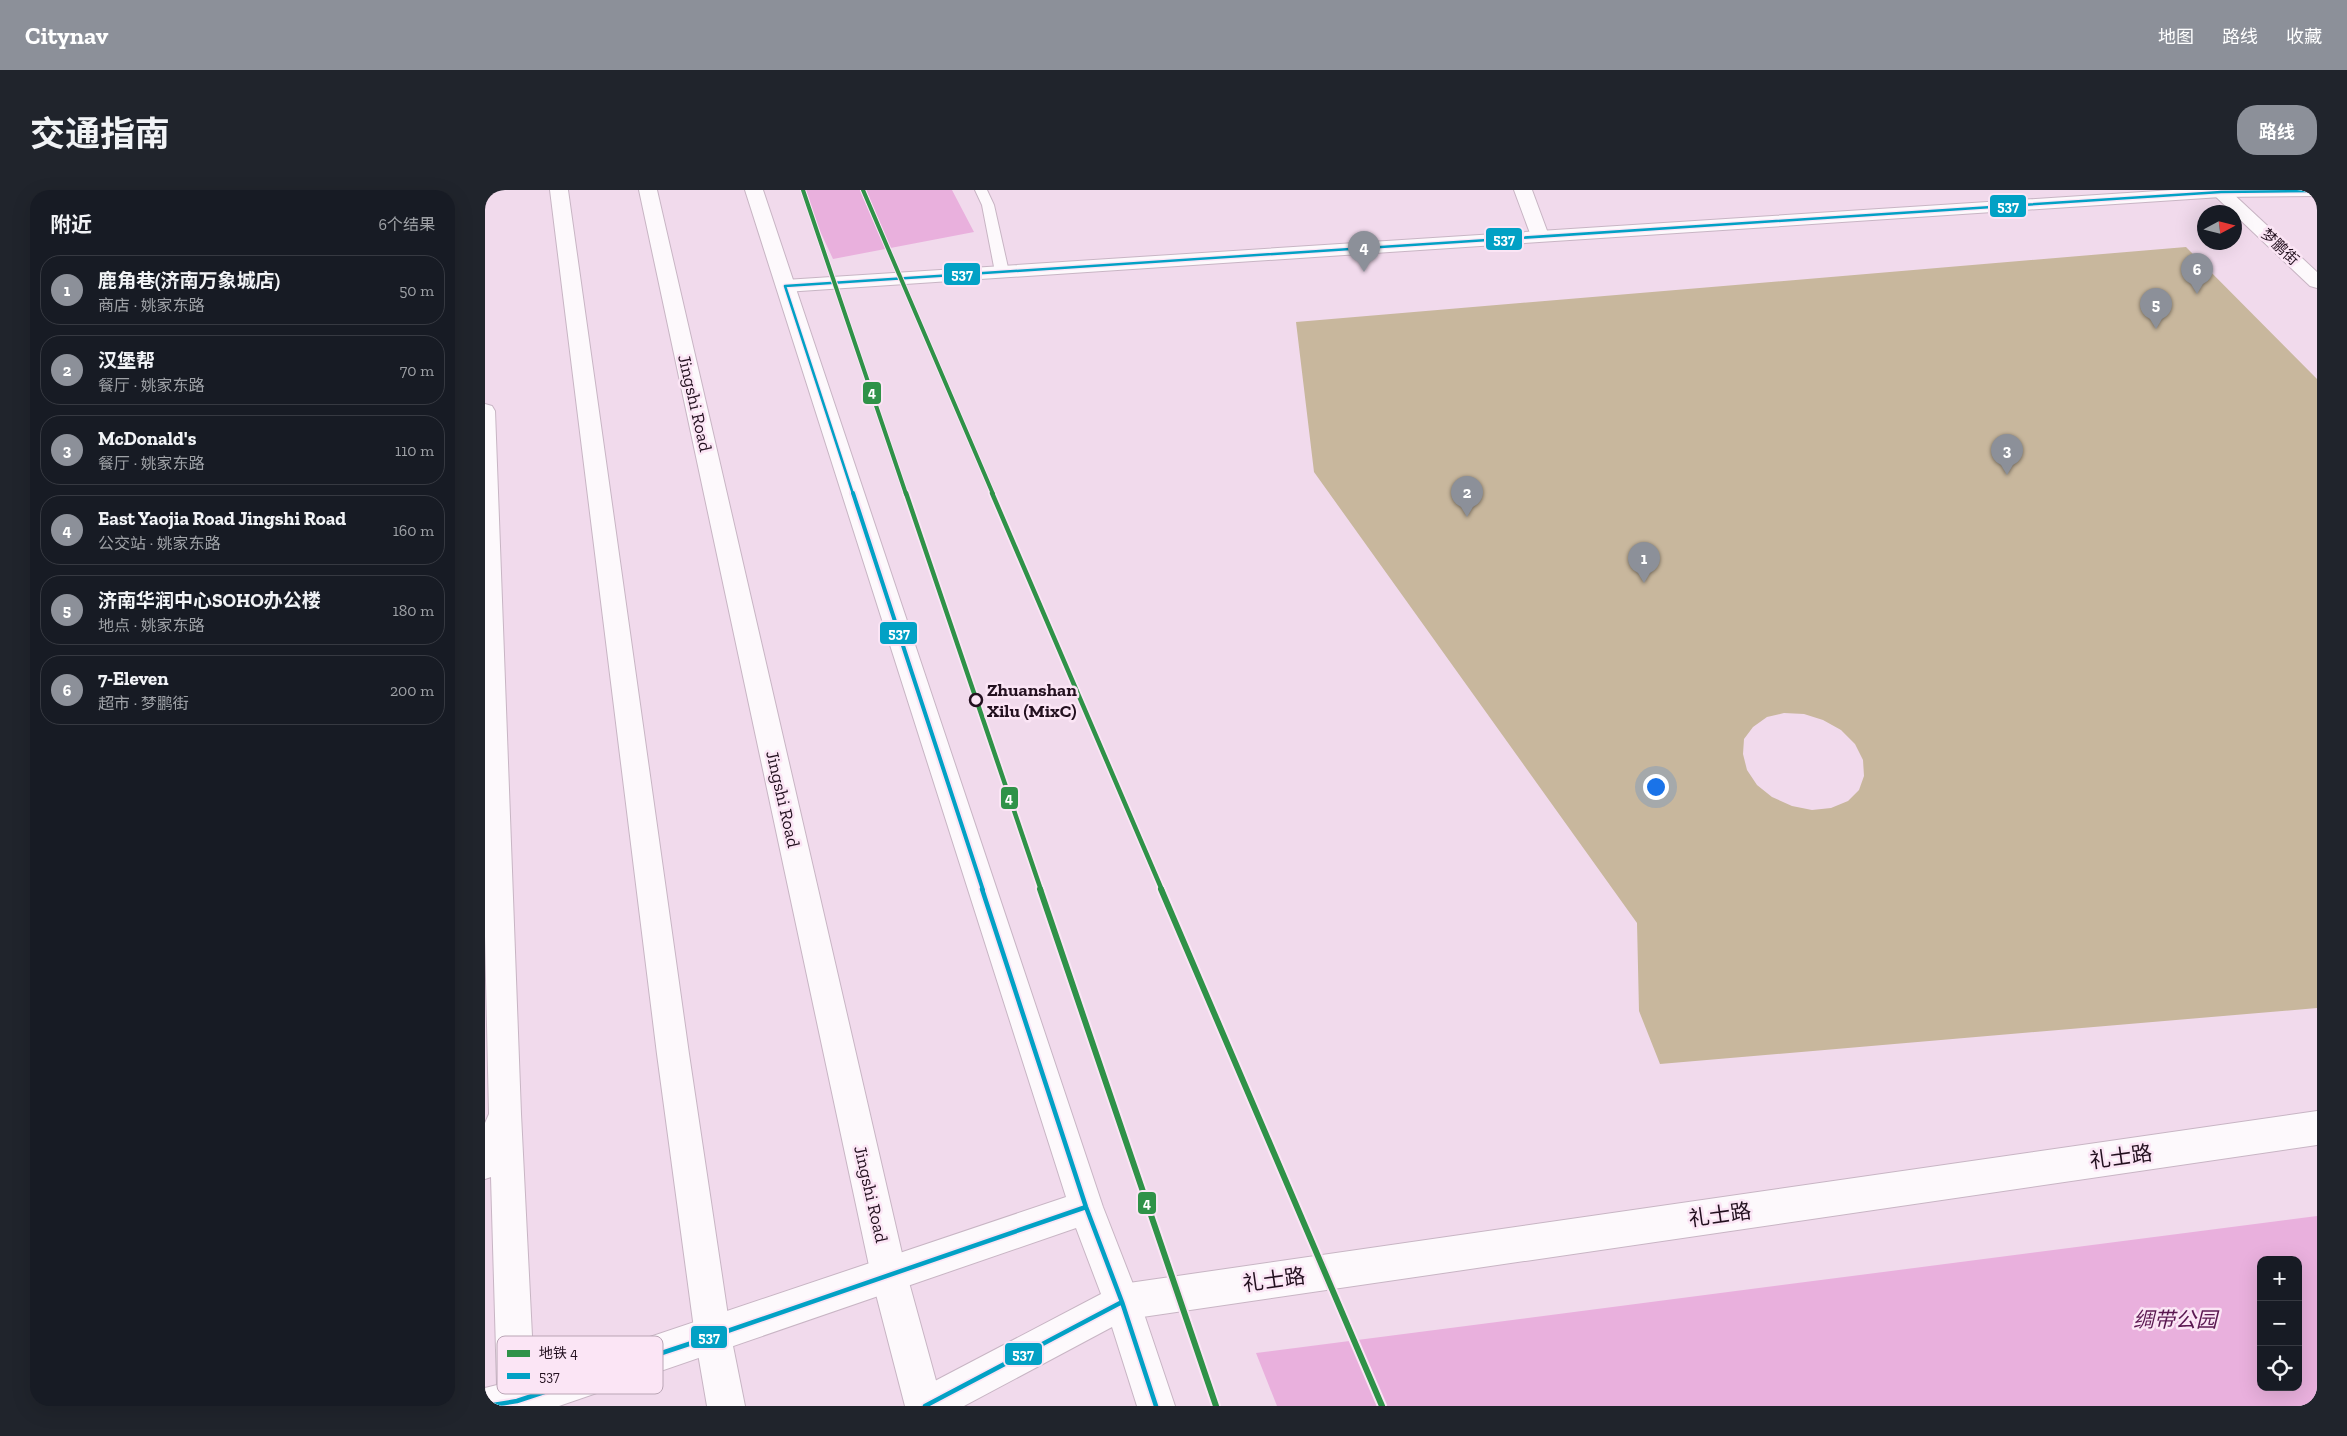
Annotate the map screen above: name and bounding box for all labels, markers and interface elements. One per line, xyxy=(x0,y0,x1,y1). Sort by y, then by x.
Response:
text: Citynav xyxy=(25,21,108,50)
text: 地图 xyxy=(2158,26,2194,48)
text: 路线 xyxy=(2222,26,2258,48)
text: 收藏 xyxy=(2286,26,2322,48)
button: 路线 xyxy=(2237,105,2317,155)
text: 交通指南 xyxy=(30,113,170,155)
line badge: 537 xyxy=(1989,194,2027,218)
text: 537 xyxy=(1997,198,2019,215)
north arrow xyxy=(2197,205,2242,250)
text: 附近 xyxy=(50,212,92,237)
text: 6个结果 xyxy=(379,215,435,234)
street label: 梦鹏街 xyxy=(2257,225,2303,269)
line badge: 537 xyxy=(1485,227,1523,251)
pin: 4 xyxy=(1348,231,1380,272)
text: 537 xyxy=(1493,231,1515,248)
pin: 6 xyxy=(2181,253,2213,294)
line badge: 537 xyxy=(943,262,981,286)
text: 537 xyxy=(951,266,973,283)
text: 鹿角巷(济南万象城店) xyxy=(98,269,280,292)
text: 1 xyxy=(64,281,70,300)
text: 50 m xyxy=(399,281,434,300)
pin: 5 xyxy=(2140,288,2172,329)
text: 商店 · 姚家东路 xyxy=(98,296,205,315)
text: 汉堡帮 xyxy=(98,349,155,372)
street label: Jingshi Road xyxy=(673,352,717,454)
text: 2 xyxy=(63,361,71,380)
text: 70 m xyxy=(400,361,434,380)
text: 餐厅 · 姚家东路 xyxy=(98,376,205,395)
line badge: 4 xyxy=(862,381,882,405)
text: 4 xyxy=(868,384,876,401)
text: McDonald's xyxy=(98,427,196,450)
pin: 3 xyxy=(1991,434,2023,475)
text: 3 xyxy=(63,441,71,460)
text: 110 m xyxy=(395,441,434,460)
text: 餐厅 · 姚家东路 xyxy=(98,454,205,473)
pin: 2 xyxy=(1451,476,1483,517)
text: East Yaojia Road Jingshi Road xyxy=(98,507,346,530)
text: 4 xyxy=(62,521,72,540)
text: 160 m xyxy=(393,521,434,540)
text: 公交站 · 姚家东路 xyxy=(98,534,221,553)
pin: 1 xyxy=(1628,542,1660,583)
text: 济南华润中心SOHO办公楼 xyxy=(98,589,321,612)
text: 5 xyxy=(63,601,71,620)
text: 180 m xyxy=(393,601,434,620)
text: 地点 · 姚家东路 xyxy=(98,616,205,635)
line badge: 537 xyxy=(879,621,918,645)
text: 537 xyxy=(888,625,910,642)
text: 7-Eleven xyxy=(98,667,169,690)
place label: Zhuanshan Xilu (MixC) xyxy=(987,679,1077,722)
text: 6 xyxy=(63,681,71,700)
text: 200 m xyxy=(390,681,434,700)
marker: Zhuanshan Xilu (MixC) xyxy=(969,693,983,707)
text: 超市 · 梦鹏街 xyxy=(98,694,189,713)
street label: Jingshi Road xyxy=(761,748,805,850)
your location xyxy=(1643,774,1669,800)
line badge: 4 xyxy=(1000,786,1019,810)
text: 4 xyxy=(1005,790,1013,807)
street label: 礼士路 xyxy=(2088,1140,2154,1173)
street label: Jingshi Road xyxy=(849,1143,893,1245)
line badge: 4 xyxy=(1137,1191,1157,1215)
text: 4 xyxy=(1143,1195,1151,1212)
street label: 礼士路 xyxy=(1687,1198,1753,1231)
map controls xyxy=(2257,1256,2302,1391)
button: + xyxy=(2257,1256,2302,1301)
street label: 礼士路 xyxy=(1241,1263,1307,1296)
button: − xyxy=(2257,1301,2302,1346)
park label: 绸带公园 xyxy=(2133,1307,2220,1332)
line badge: 537 xyxy=(690,1325,728,1349)
text: 537 xyxy=(698,1329,720,1346)
legend xyxy=(497,1336,663,1394)
line badge: 537 xyxy=(1004,1342,1043,1366)
text: 地铁 4 xyxy=(539,1345,578,1362)
text: 537 xyxy=(1012,1346,1034,1363)
button: locate xyxy=(2257,1346,2302,1391)
text: 537 xyxy=(539,1368,560,1385)

